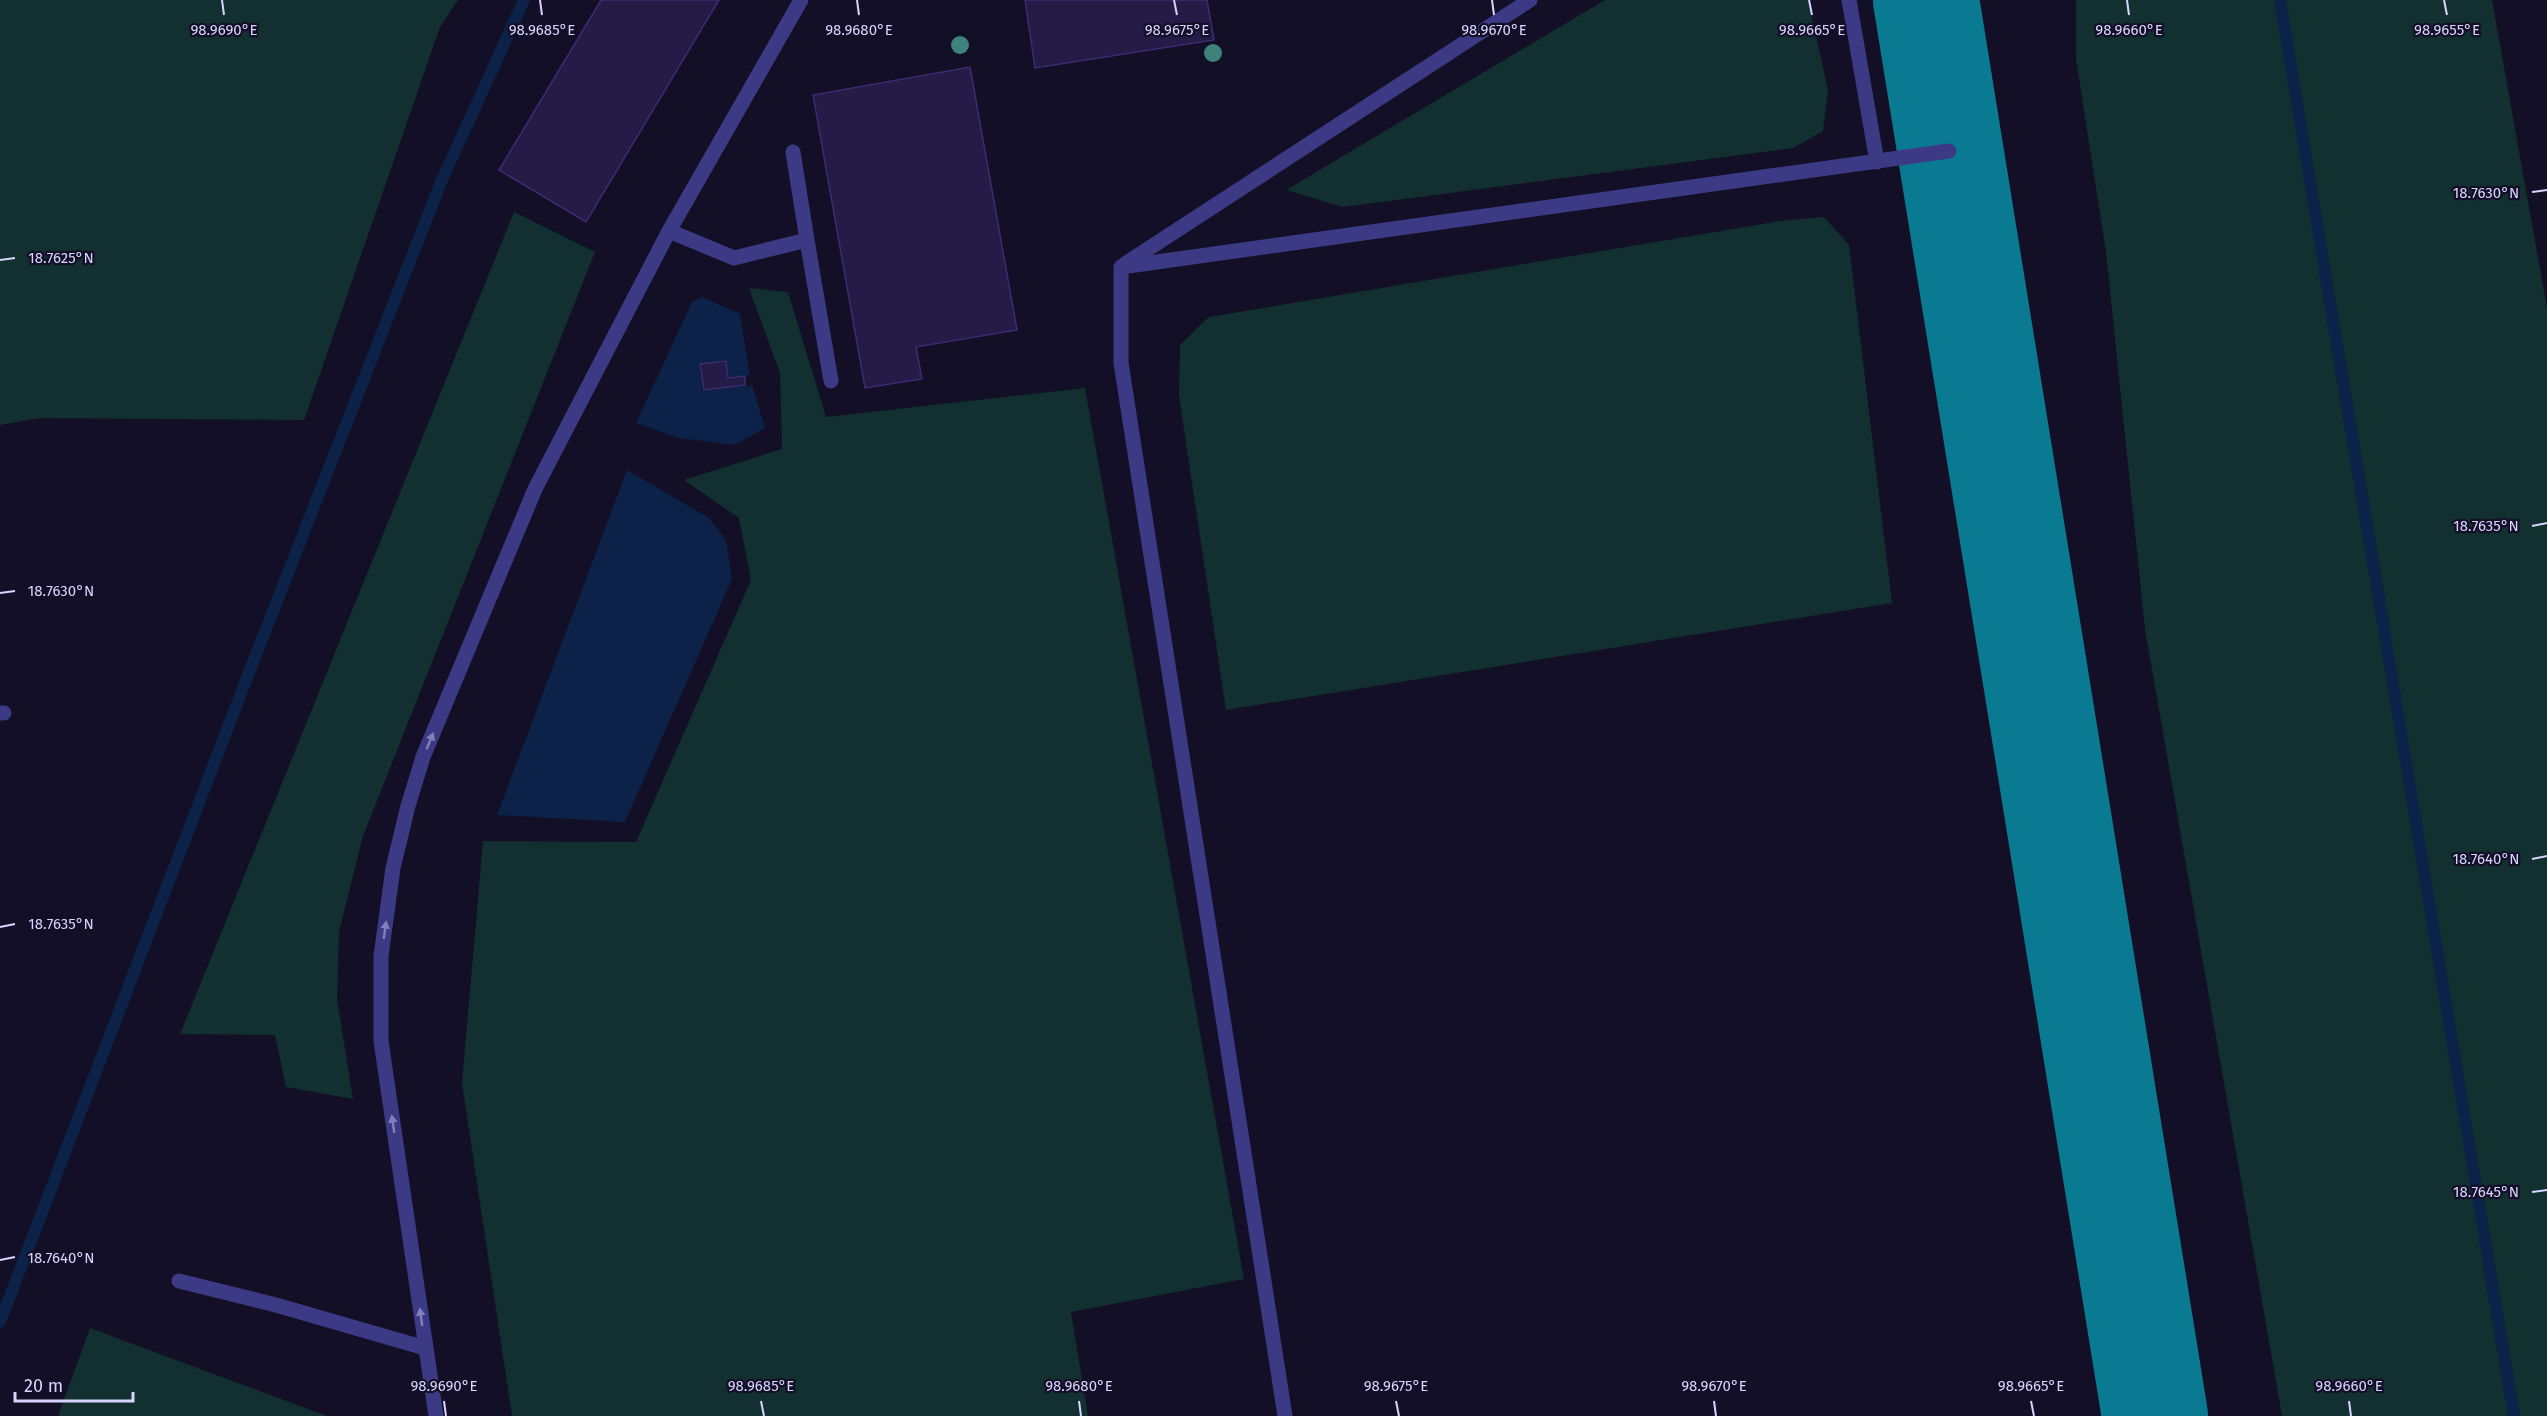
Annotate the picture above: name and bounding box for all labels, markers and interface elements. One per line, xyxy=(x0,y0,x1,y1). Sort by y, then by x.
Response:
text: 98.9690°E xyxy=(190,21,258,39)
text: 98.9685°E xyxy=(509,21,575,39)
text: 98.9680°E xyxy=(825,21,893,39)
text: 98.9675°E xyxy=(1145,21,1209,39)
text: 98.9670°E xyxy=(1461,21,1527,39)
text: 98.9665°E xyxy=(1779,21,1845,39)
text: 98.9660°E xyxy=(2095,21,2163,39)
text: 98.9655°E xyxy=(2414,21,2480,39)
text: 18.7630°N xyxy=(2453,184,2519,202)
text: 18.7625°N xyxy=(28,249,94,267)
text: 18.7635°N xyxy=(2453,517,2519,535)
text: 18.7630°N xyxy=(28,582,94,600)
one-way arrow xyxy=(425,731,435,749)
text: 18.7640°N xyxy=(2452,850,2520,868)
text: 18.7635°N xyxy=(28,915,94,933)
one-way arrow xyxy=(380,920,389,939)
one-way arrow xyxy=(388,1114,397,1133)
text: 18.7645°N xyxy=(2453,1183,2519,1201)
text: 18.7640°N xyxy=(27,1249,95,1267)
one-way arrow xyxy=(416,1307,425,1326)
scale bar xyxy=(15,1365,134,1403)
text: 20 m xyxy=(24,1375,63,1397)
text: 98.9690°E xyxy=(410,1377,478,1395)
text: 98.9685°E xyxy=(728,1377,794,1395)
text: 98.9680°E xyxy=(1045,1377,1113,1395)
text: 98.9675°E xyxy=(1364,1377,1428,1395)
text: 98.9670°E xyxy=(1681,1377,1747,1395)
text: 98.9665°E xyxy=(1998,1377,2064,1395)
text: 98.9660°E xyxy=(2315,1377,2383,1395)

